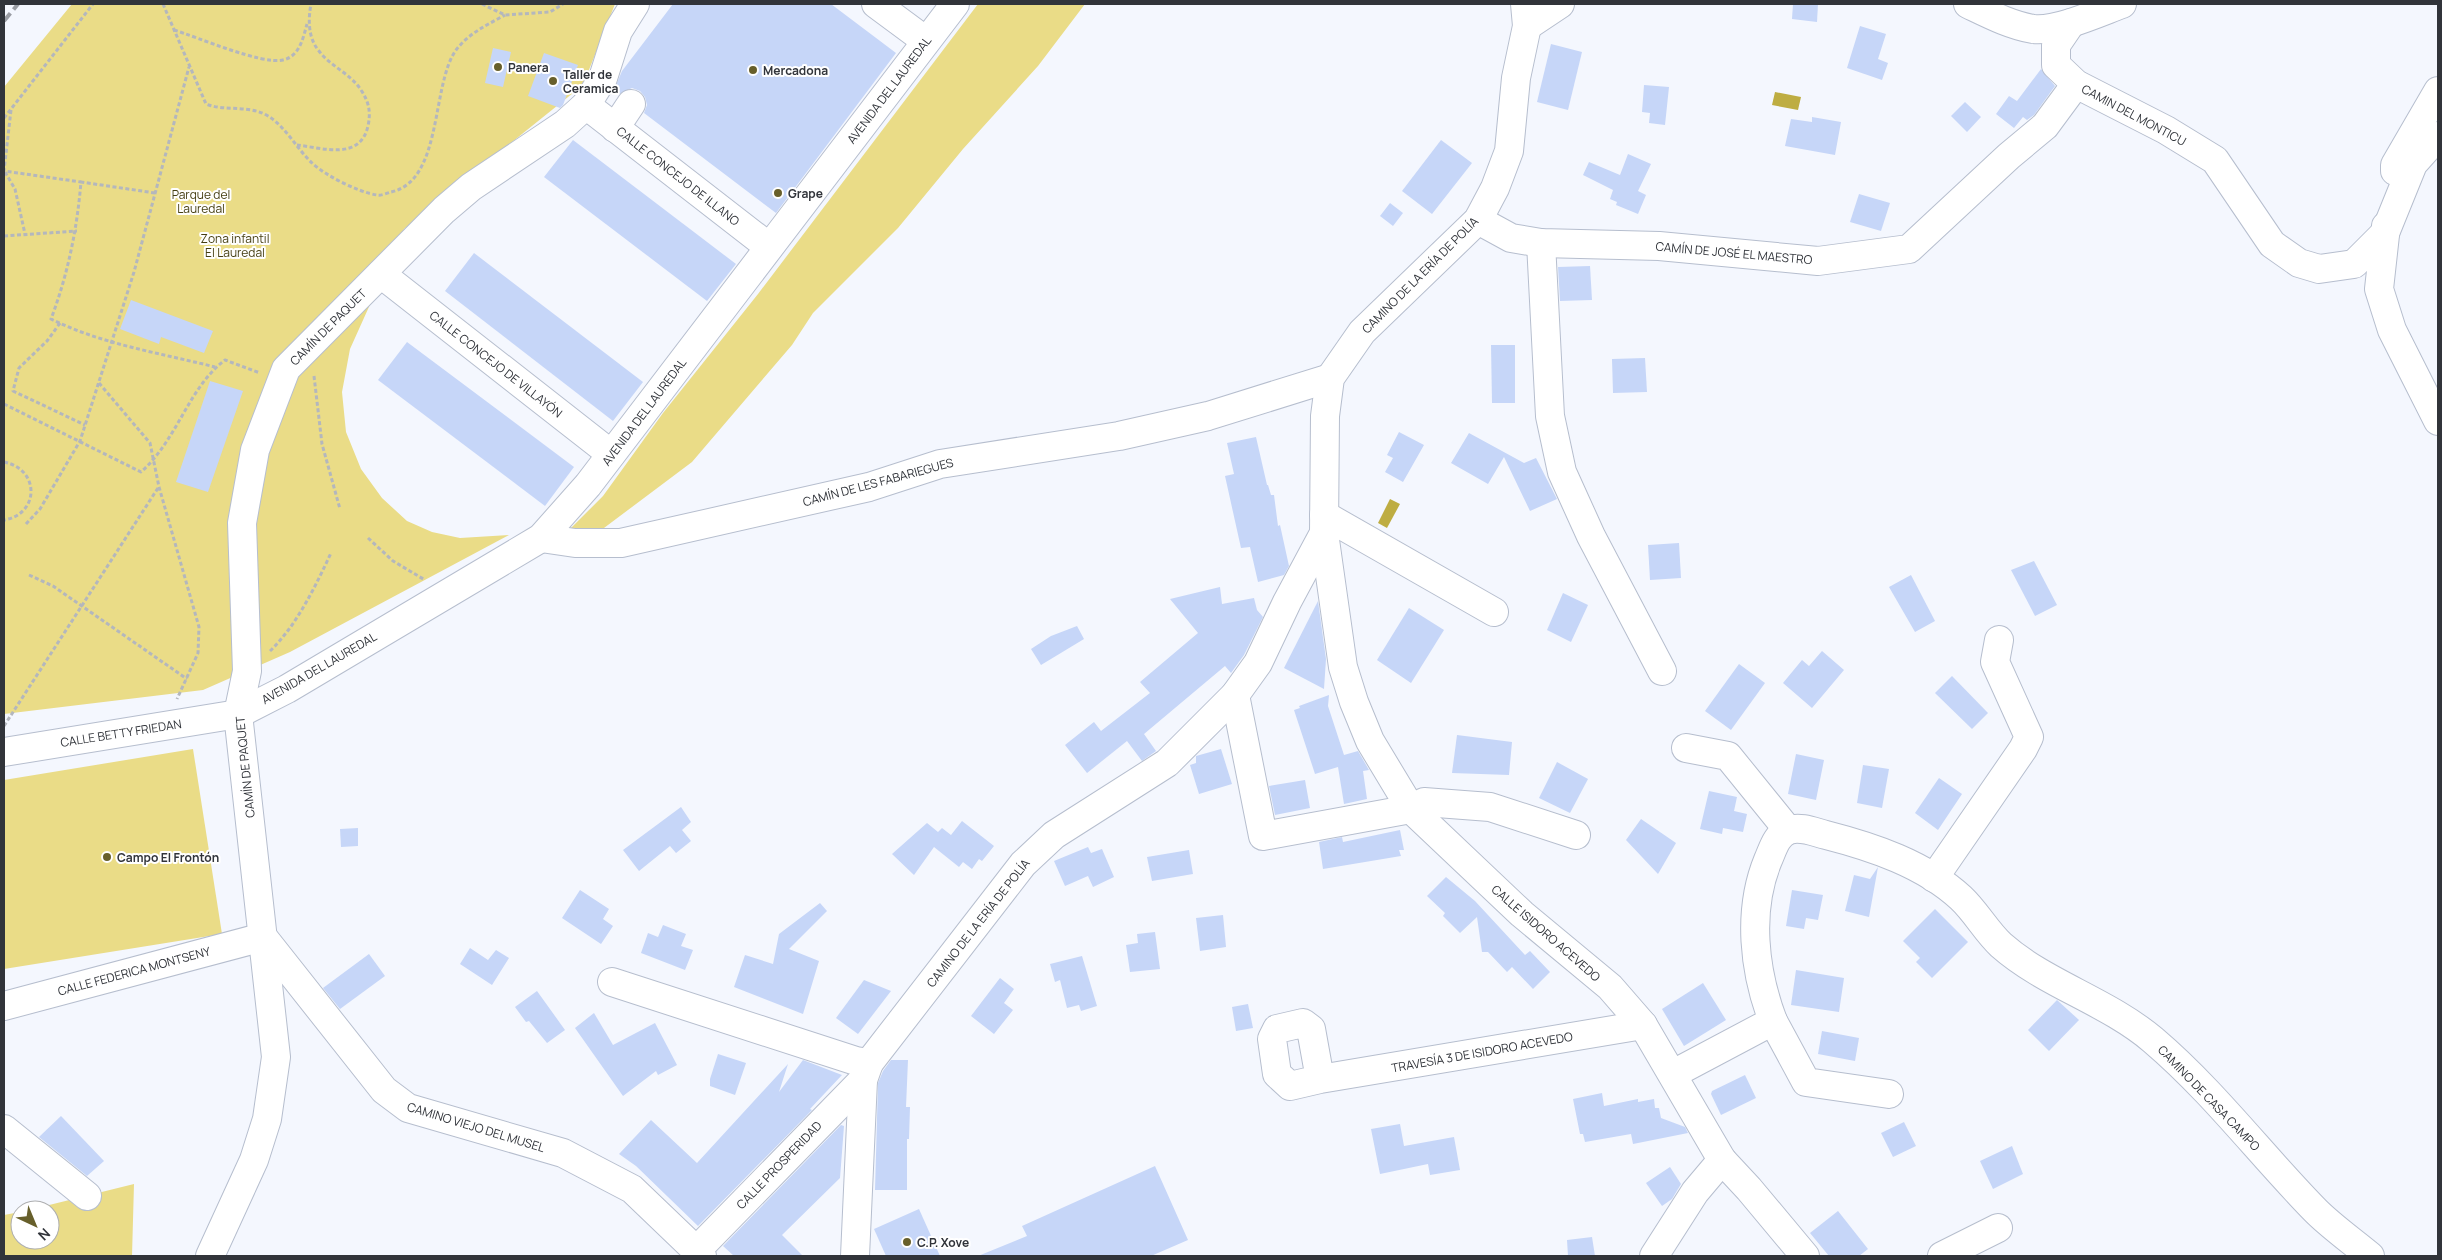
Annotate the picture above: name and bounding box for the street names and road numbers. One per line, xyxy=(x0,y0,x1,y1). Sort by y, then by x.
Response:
street label: AVENIDA DEL LAUREDAL xyxy=(843,33,935,147)
street label: CAMIN DEL MONTICU xyxy=(2079,80,2189,150)
street label: CALLE CONCEJO DE ILLANO xyxy=(613,123,743,230)
street label: CAMINO DE LA ERÍA DE POLÍA xyxy=(1358,213,1482,337)
street label: CAMÍN DE JOSÉ EL MAESTRO xyxy=(1655,238,1813,268)
street label: CAMÍN DE PAQUET xyxy=(286,284,371,369)
street label: CALLE CONCEJO DE VILLAYÓN xyxy=(426,307,566,421)
street label: AVENIDA DEL LAUREDAL xyxy=(598,355,690,469)
street label: CAMÍN DE LES FABARIEGUES xyxy=(801,454,955,510)
street label: AVENIDA DEL LAUREDAL xyxy=(258,628,380,708)
street label: CALLE BETTY FRIEDAN xyxy=(59,715,183,751)
street label: CAMÍN DE PAQUET xyxy=(231,715,259,819)
street label: CAMINO DE LA ERÍA DE POLÍA xyxy=(923,855,1034,991)
street label: CALLE ISIDORO ACEVEDO xyxy=(1488,881,1604,985)
street label: CALLE FEDERICA MONTSENY xyxy=(56,942,212,1000)
street label: TRAVESÍA 3 DE ISIDORO ACEVEDO xyxy=(1390,1028,1574,1076)
street label: CAMINO DE CASA CAMPO xyxy=(2154,1042,2264,1155)
street label: CAMINO VIEJO DEL MUSEL xyxy=(405,1098,547,1156)
street label: CALLE PROSPERIDAD xyxy=(732,1117,826,1213)

